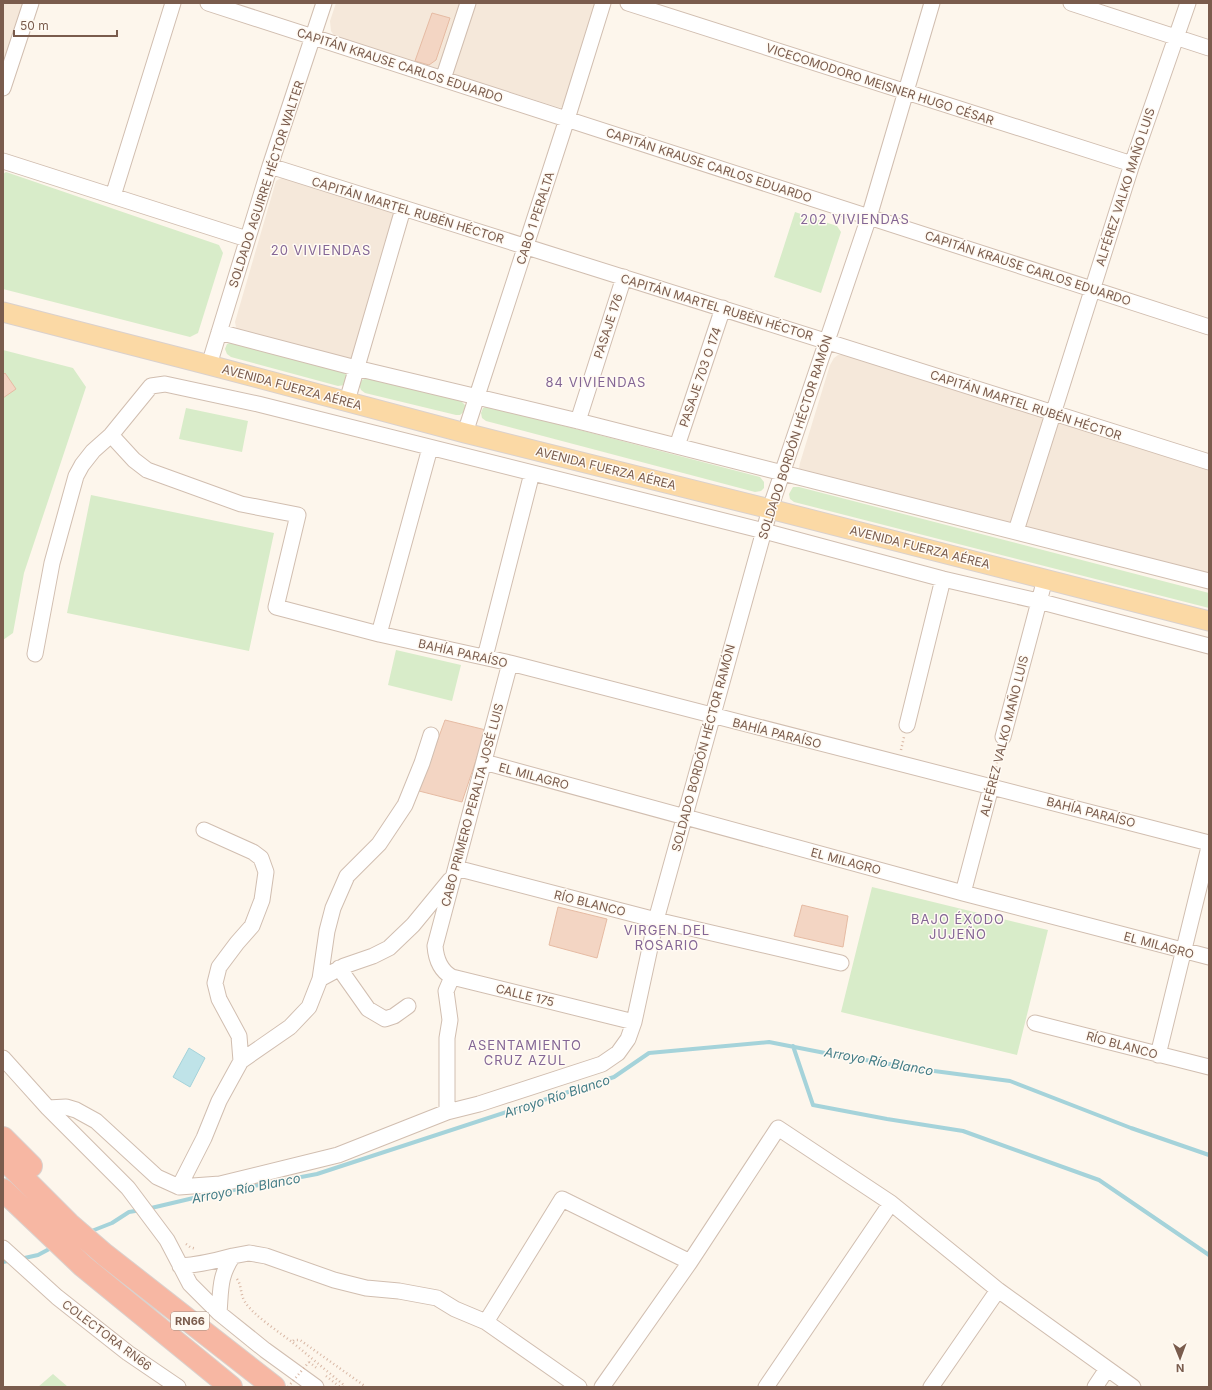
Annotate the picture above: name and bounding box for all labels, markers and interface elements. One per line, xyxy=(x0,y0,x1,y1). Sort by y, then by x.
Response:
scale bar xyxy=(14,12,117,38)
text: 50 m xyxy=(20,18,49,33)
street label: CAPITÁN KRAUSE CARLOS EDUARDO xyxy=(295,25,505,105)
street label: VICECOMODORO MEISNER HUGO CÉSAR xyxy=(764,40,996,128)
street label: SOLDADO AGUIRRE HÉCTOR WALTER xyxy=(225,78,307,289)
street label: ALFÉREZ VALKO MAÑO LUIS xyxy=(1092,106,1158,268)
street label: CAPITÁN KRAUSE CARLOS EDUARDO xyxy=(604,125,814,205)
street label: CABO 1 PERALTA xyxy=(513,170,557,266)
street label: CAPITÁN MARTEL RUBÉN HÉCTOR xyxy=(310,174,506,247)
district label: 202 VIVIENDAS xyxy=(800,211,910,227)
street label: CAPITÁN KRAUSE CARLOS EDUARDO xyxy=(923,228,1133,308)
district label: 20 VIVIENDAS xyxy=(271,242,371,258)
street label: CAPITÁN MARTEL RUBÉN HÉCTOR xyxy=(619,271,815,344)
street label: PASAJE 176 xyxy=(590,292,626,360)
street label: PASAJE 703 O 174 xyxy=(676,325,724,429)
street label: SOLDADO BORDÓN HÉCTOR RAMÓN xyxy=(755,333,835,541)
street label: AVENIDA FUERZA AÉREA xyxy=(221,361,363,413)
street label: CAPITÁN MARTEL RUBÉN HÉCTOR xyxy=(928,367,1124,443)
district label: 84 VIVIENDAS xyxy=(546,374,646,390)
street label: AVENIDA FUERZA AÉREA xyxy=(534,443,678,493)
street label: AVENIDA FUERZA AÉREA xyxy=(848,522,992,572)
street label: BAHÍA PARAÍSO xyxy=(417,635,509,671)
street label: SOLDADO BORDÓN HÉCTOR RAMÓN xyxy=(668,643,738,853)
street label: ALFÉREZ VALKO MAÑO LUIS xyxy=(977,654,1031,818)
street label: CABO PRIMERO PERALTA JOSÉ LUIS xyxy=(438,701,506,908)
street label: BAHÍA PARAÍSO xyxy=(731,715,823,751)
street label: EL MILAGRO xyxy=(497,759,571,793)
street label: BAHÍA PARAÍSO xyxy=(1045,794,1137,830)
street label: EL MILAGRO xyxy=(809,844,883,878)
street label: RÍO BLANCO xyxy=(553,887,627,919)
district label: BAJO ÉXODO JUJEÑO xyxy=(911,911,1005,942)
district label: VIRGEN DEL ROSARIO xyxy=(624,922,710,953)
street label: EL MILAGRO xyxy=(1122,928,1196,962)
street label: CALLE 175 xyxy=(494,980,556,1010)
street label: RÍO BLANCO xyxy=(1085,1028,1159,1062)
district label: ASENTAMIENTO CRUZ AZUL xyxy=(468,1037,582,1068)
water label: Arroyo Río Blanco xyxy=(822,1043,935,1078)
water label: Arroyo Río Blanco xyxy=(501,1071,612,1121)
water label: Arroyo Río Blanco xyxy=(189,1170,302,1207)
street label: COLECTORA RN66 xyxy=(59,1296,155,1374)
road number: RN66 xyxy=(171,1312,209,1330)
north arrow xyxy=(1160,1338,1200,1378)
text: N xyxy=(1176,1361,1184,1375)

